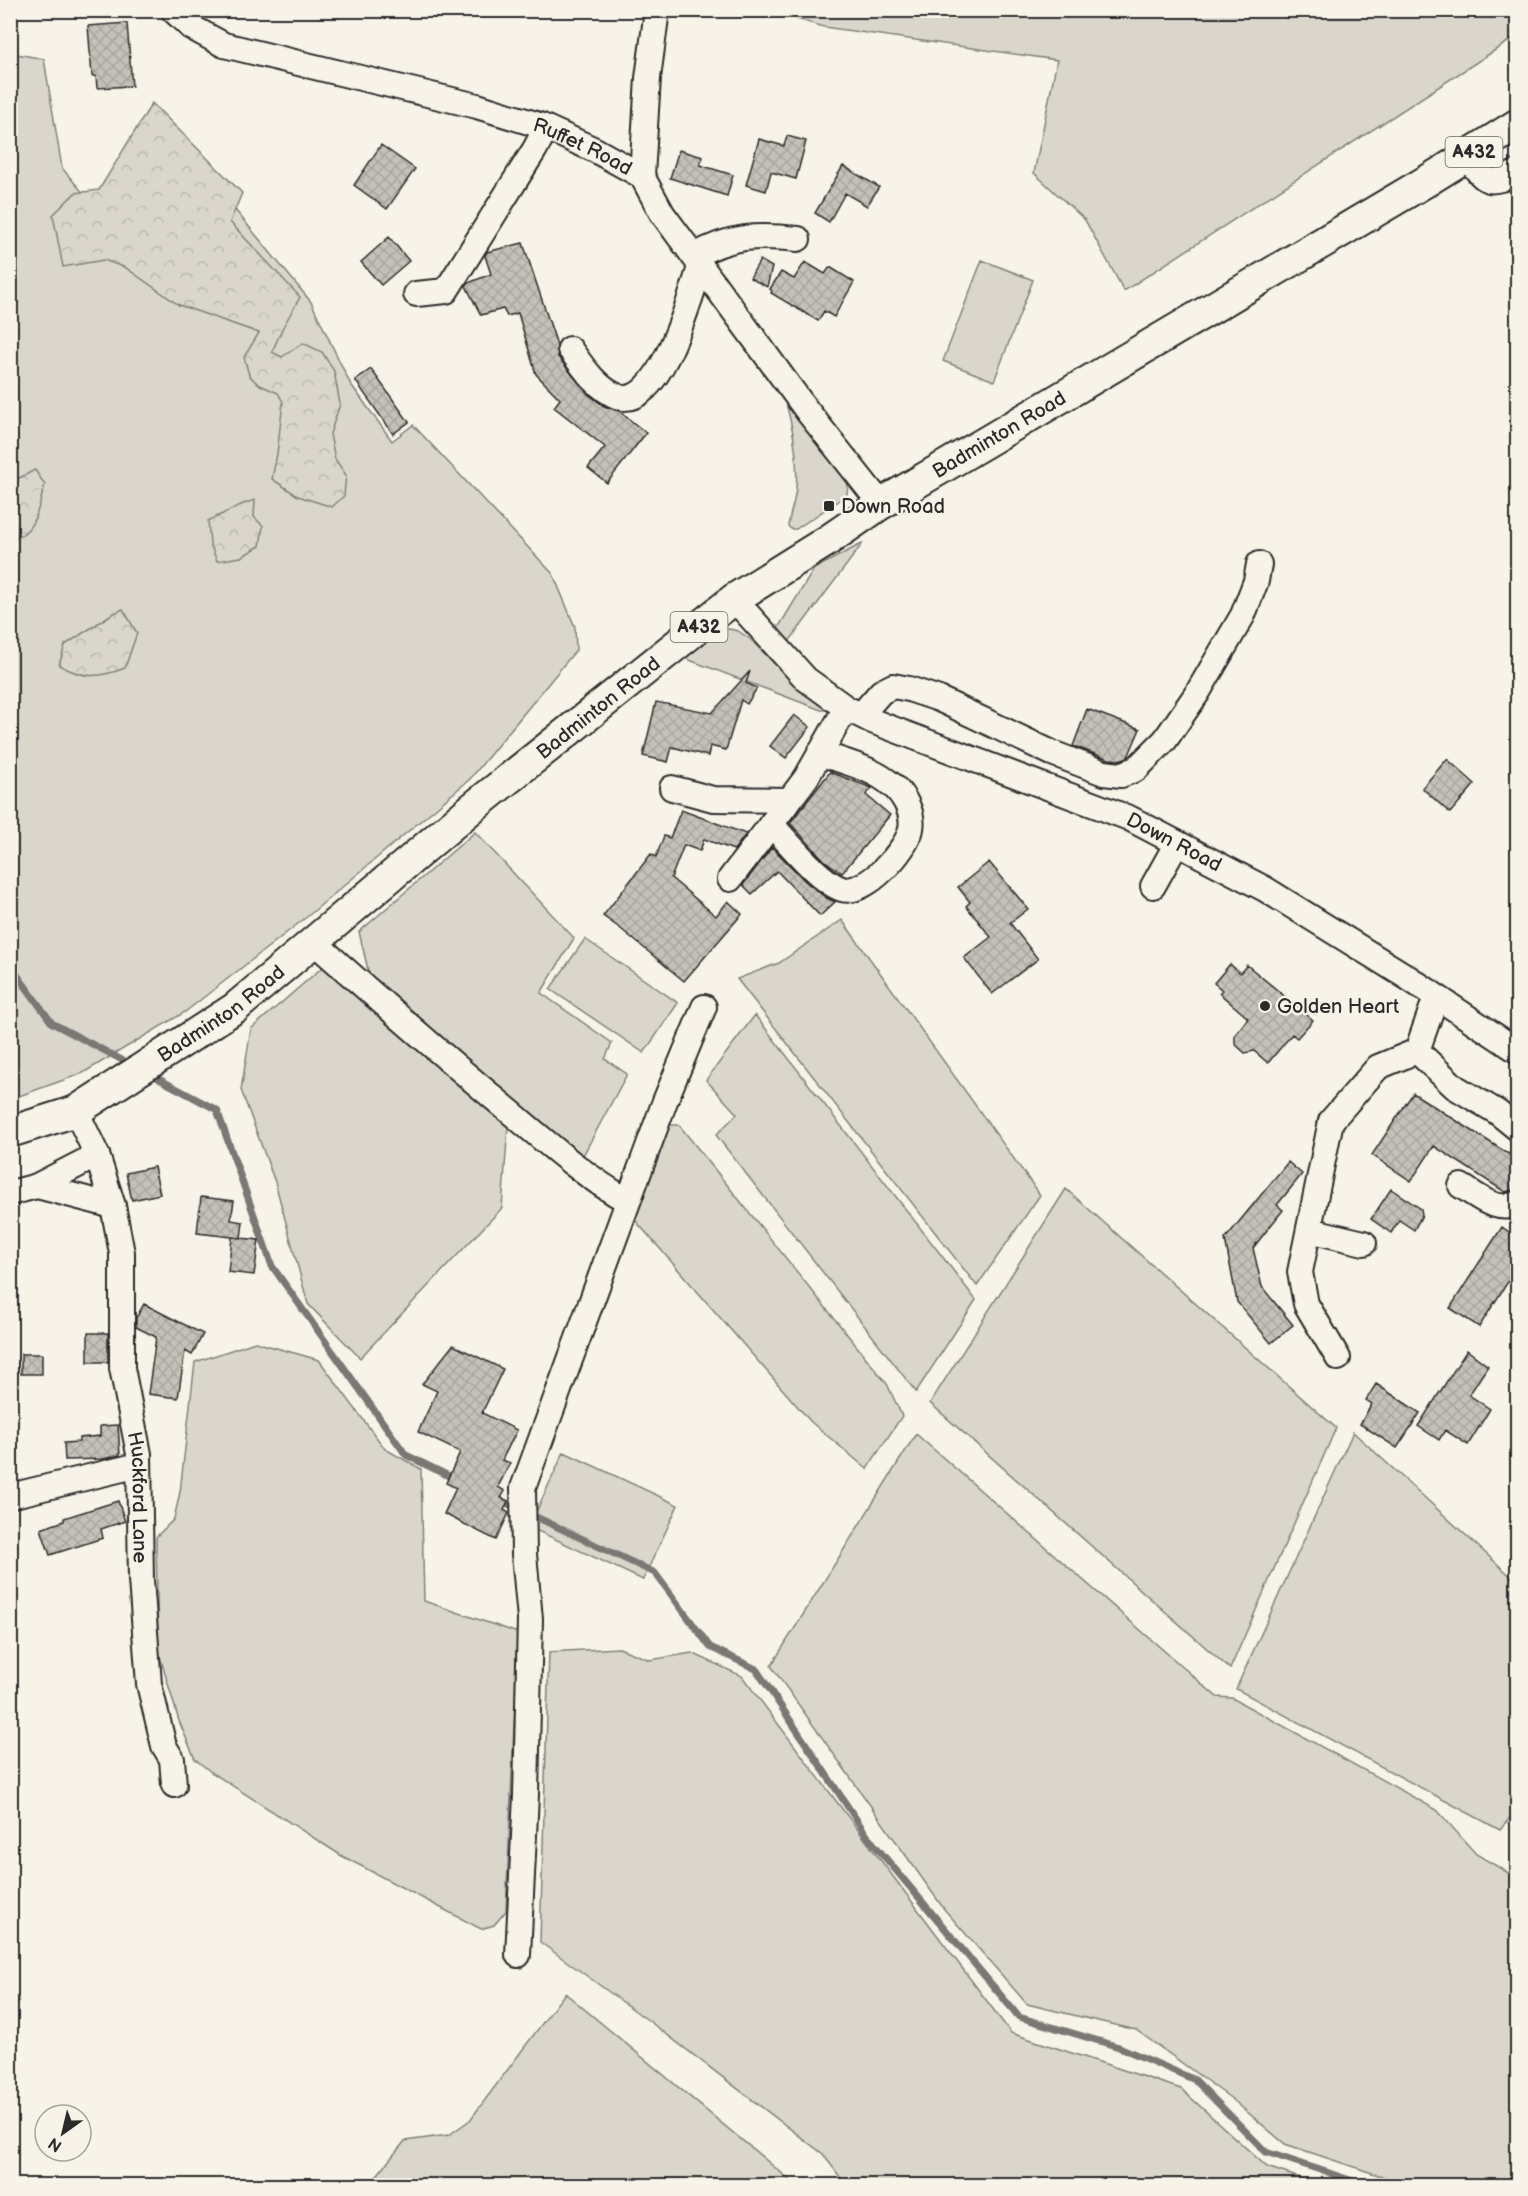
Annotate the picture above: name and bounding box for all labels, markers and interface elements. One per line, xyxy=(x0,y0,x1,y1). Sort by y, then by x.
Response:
street label: Ruffet Road xyxy=(530,113,636,181)
road number: A432 xyxy=(1446,137,1502,167)
street label: Badminton Road xyxy=(928,386,1070,484)
place label: Down Road xyxy=(841,495,945,519)
marker: Down Road xyxy=(822,499,836,513)
road number: A432 xyxy=(670,612,728,642)
street label: Badminton Road xyxy=(532,652,665,765)
street label: Down Road xyxy=(1122,808,1226,877)
street label: Badminton Road xyxy=(153,960,290,1068)
place label: Golden Heart xyxy=(1277,995,1399,1019)
marker: Golden Heart xyxy=(1258,999,1272,1013)
street label: Huckford Lane xyxy=(122,1430,152,1564)
north arrow xyxy=(33,2103,93,2163)
text: N xyxy=(45,2133,66,2155)

